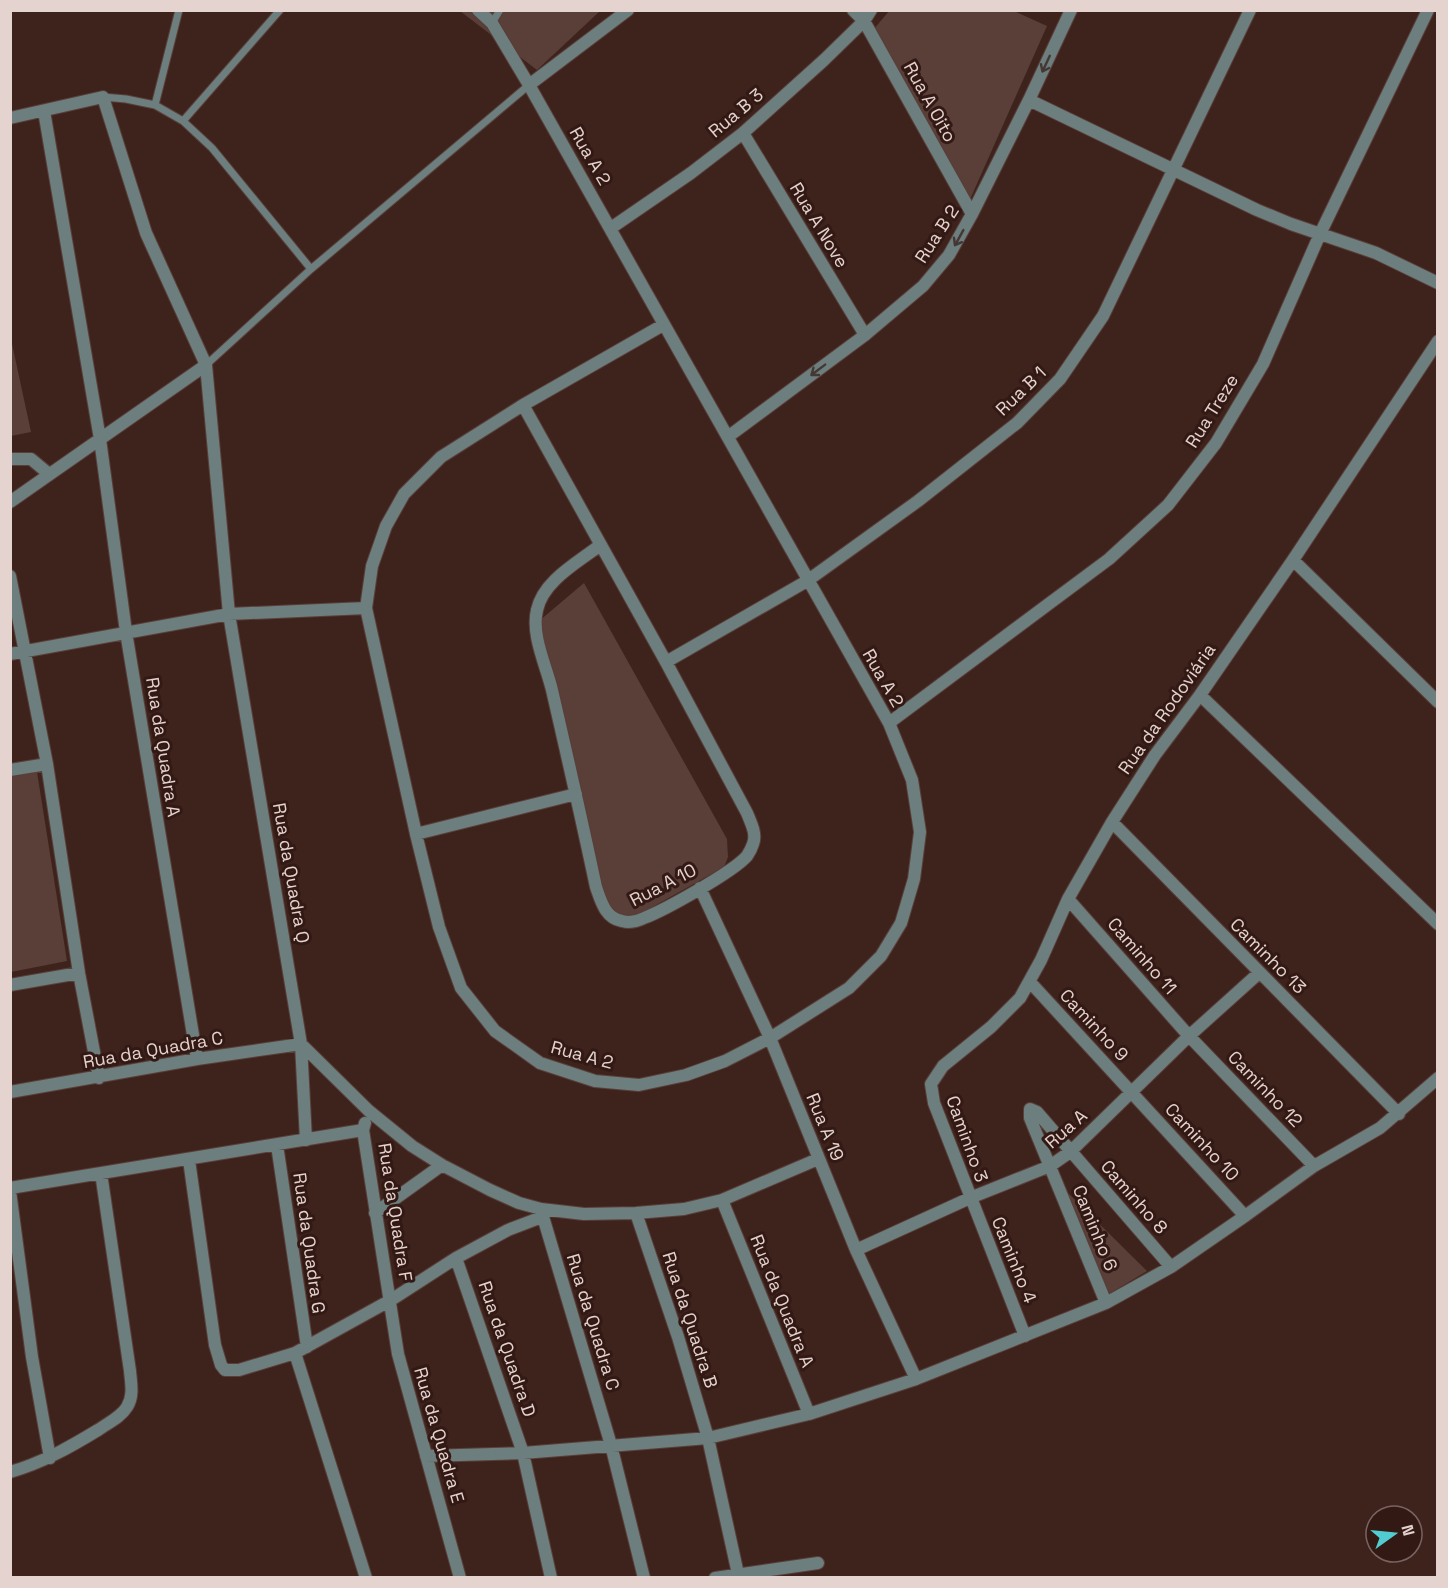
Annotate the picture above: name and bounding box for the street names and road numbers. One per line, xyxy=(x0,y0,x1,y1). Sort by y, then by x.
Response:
street label: Rua A Oito xyxy=(899,58,962,146)
street label: Rua B 3 xyxy=(703,83,768,142)
street label: Rua A 2 xyxy=(565,122,616,189)
street label: Rua A Nove xyxy=(785,178,854,272)
street label: Rua B 2 xyxy=(909,200,964,267)
street label: Rua B 1 xyxy=(991,361,1051,420)
street label: Rua Treze xyxy=(1180,370,1243,452)
street label: Rua da Rodoviária xyxy=(1113,639,1220,779)
street label: Rua A 2 xyxy=(858,644,909,711)
street label: Rua da Quadra A xyxy=(141,675,186,818)
street label: Rua da Quadra Q xyxy=(268,801,315,945)
street label: Rua A 10 xyxy=(626,858,700,911)
street label: Caminho 11 xyxy=(1103,912,1182,999)
street label: Caminho 13 xyxy=(1226,913,1311,998)
street label: Caminho 9 xyxy=(1055,984,1134,1066)
street label: Rua da Quadra C xyxy=(81,1026,225,1073)
street label: Rua A 2 xyxy=(548,1035,616,1074)
street label: Caminho 12 xyxy=(1223,1045,1308,1132)
street label: Rua A 19 xyxy=(801,1089,849,1164)
street label: Caminho 3 xyxy=(941,1092,994,1185)
street label: Caminho 10 xyxy=(1160,1098,1244,1186)
street label: Rua A xyxy=(1040,1104,1092,1153)
street label: Rua da Quadra F xyxy=(373,1141,418,1283)
street label: Caminho 8 xyxy=(1096,1155,1173,1238)
street label: Rua da Quadra G xyxy=(288,1171,331,1315)
street label: Caminho 6 xyxy=(1068,1181,1123,1274)
street label: Caminho 4 xyxy=(987,1213,1042,1306)
street label: Rua da Quadra A xyxy=(745,1231,820,1371)
street label: Rua da Quadra B xyxy=(658,1249,723,1391)
street label: Rua da Quadra C xyxy=(562,1251,625,1393)
street label: Rua da Quadra D xyxy=(473,1278,541,1420)
street label: Rua da Quadra E xyxy=(409,1364,470,1505)

